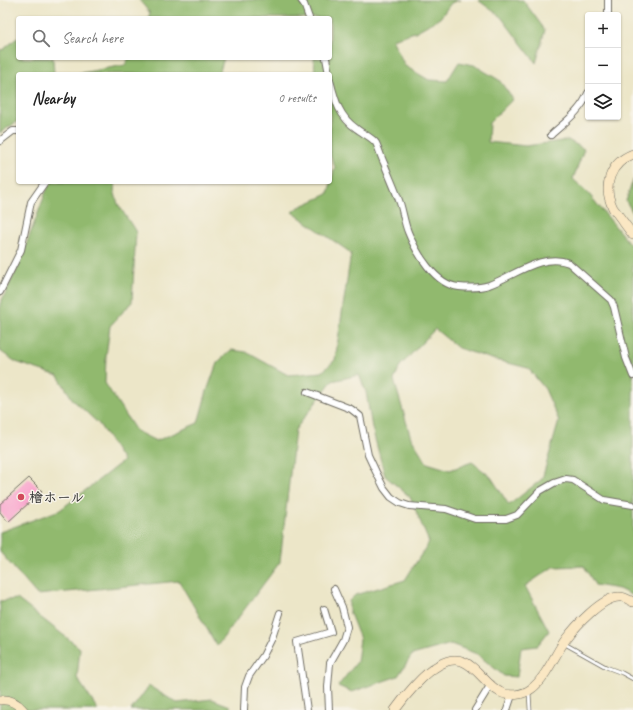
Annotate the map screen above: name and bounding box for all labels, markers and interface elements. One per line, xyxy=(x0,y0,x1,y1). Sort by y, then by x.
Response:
map controls xyxy=(585,12,621,120)
button: + xyxy=(585,12,621,48)
search box xyxy=(16,16,332,60)
icon: search xyxy=(30,27,52,49)
text: Search here xyxy=(62,29,123,48)
button: − xyxy=(585,48,621,84)
button: layers xyxy=(585,84,621,120)
text: Nearby xyxy=(32,88,75,109)
text: 0 results xyxy=(278,90,316,106)
place label: 檜ホール xyxy=(29,489,84,506)
marker: 檜ホール xyxy=(16,492,26,502)

